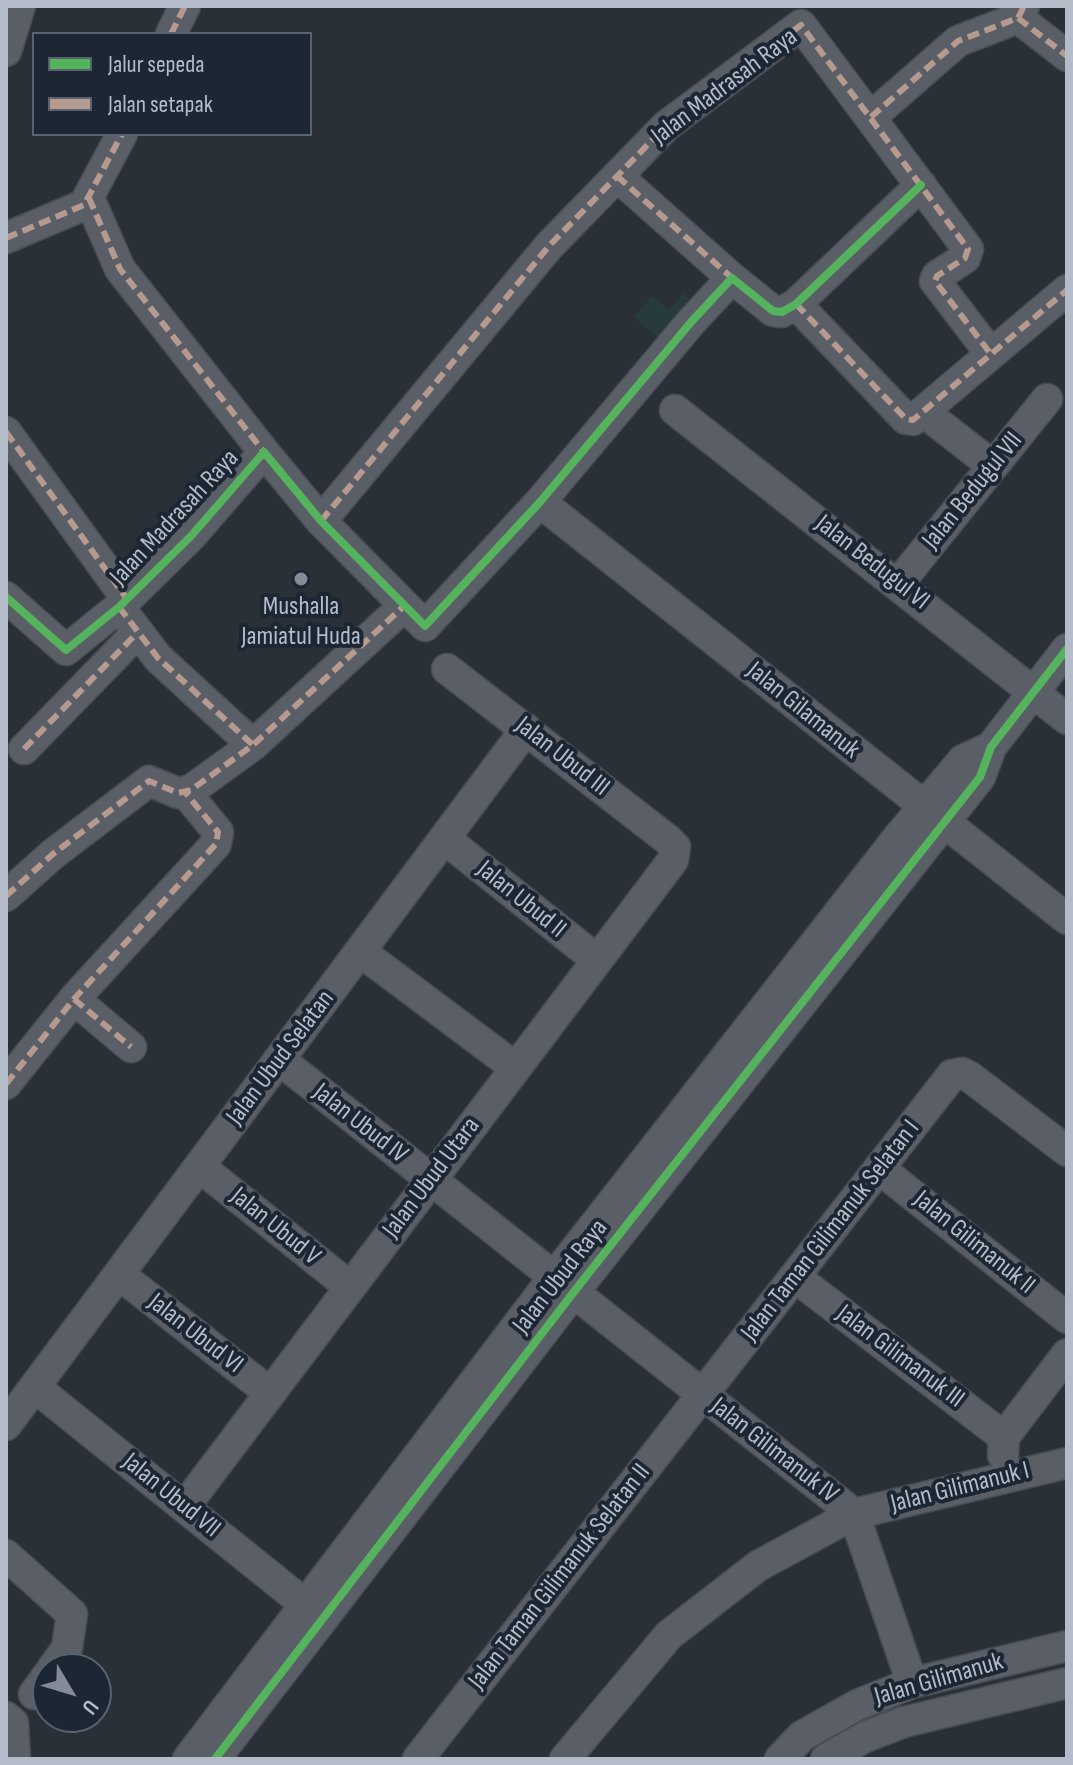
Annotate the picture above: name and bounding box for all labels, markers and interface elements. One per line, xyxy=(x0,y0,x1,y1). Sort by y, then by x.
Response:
street label: Jalan Madrasah Raya xyxy=(646,22,804,152)
legend xyxy=(32,32,312,136)
text: Jalur sepeda xyxy=(108,50,204,79)
text: Jalan setapak xyxy=(108,90,213,119)
street label: Jalan Bedugul VII xyxy=(916,426,1030,556)
street label: Jalan Madrasah Raya xyxy=(104,444,246,592)
street label: Jalan Bedugul VI xyxy=(809,509,935,617)
marker: Mushalla Jamiatul Huda xyxy=(292,570,310,588)
place label: Mushalla Jamiatul Huda xyxy=(241,591,361,652)
street label: Jalan Gilamanuk xyxy=(740,656,866,766)
street label: Jalan Ubud III xyxy=(509,711,615,803)
street label: Jalan Ubud II xyxy=(470,855,572,945)
street label: Jalan Ubud Selatan xyxy=(220,985,342,1131)
street label: Jalan Ubud IV xyxy=(306,1077,414,1171)
street label: Jalan Ubud Utara xyxy=(377,1112,487,1244)
street label: Jalan Taman Gilimanuk Selatan I xyxy=(735,1114,927,1348)
street label: Jalan Ubud V xyxy=(224,1181,326,1273)
street label: Jalan Gilimanuk II xyxy=(907,1185,1041,1301)
street label: Jalan Ubud Raya xyxy=(507,1214,615,1340)
street label: Jalan Ubud VI xyxy=(141,1287,249,1381)
street label: Jalan Gilimanuk III xyxy=(830,1299,970,1415)
street label: Jalan Gilimanuk IV xyxy=(704,1392,844,1510)
street label: Jalan Ubud VII xyxy=(116,1447,226,1545)
street label: Jalan Gilimanuk I xyxy=(888,1456,1032,1520)
street label: Jalan Taman Gilimanuk Selatan II xyxy=(462,1458,658,1696)
street label: Jalan Gilimanuk xyxy=(871,1647,1007,1713)
north arrow xyxy=(32,1653,112,1733)
text: U xyxy=(76,1694,104,1720)

